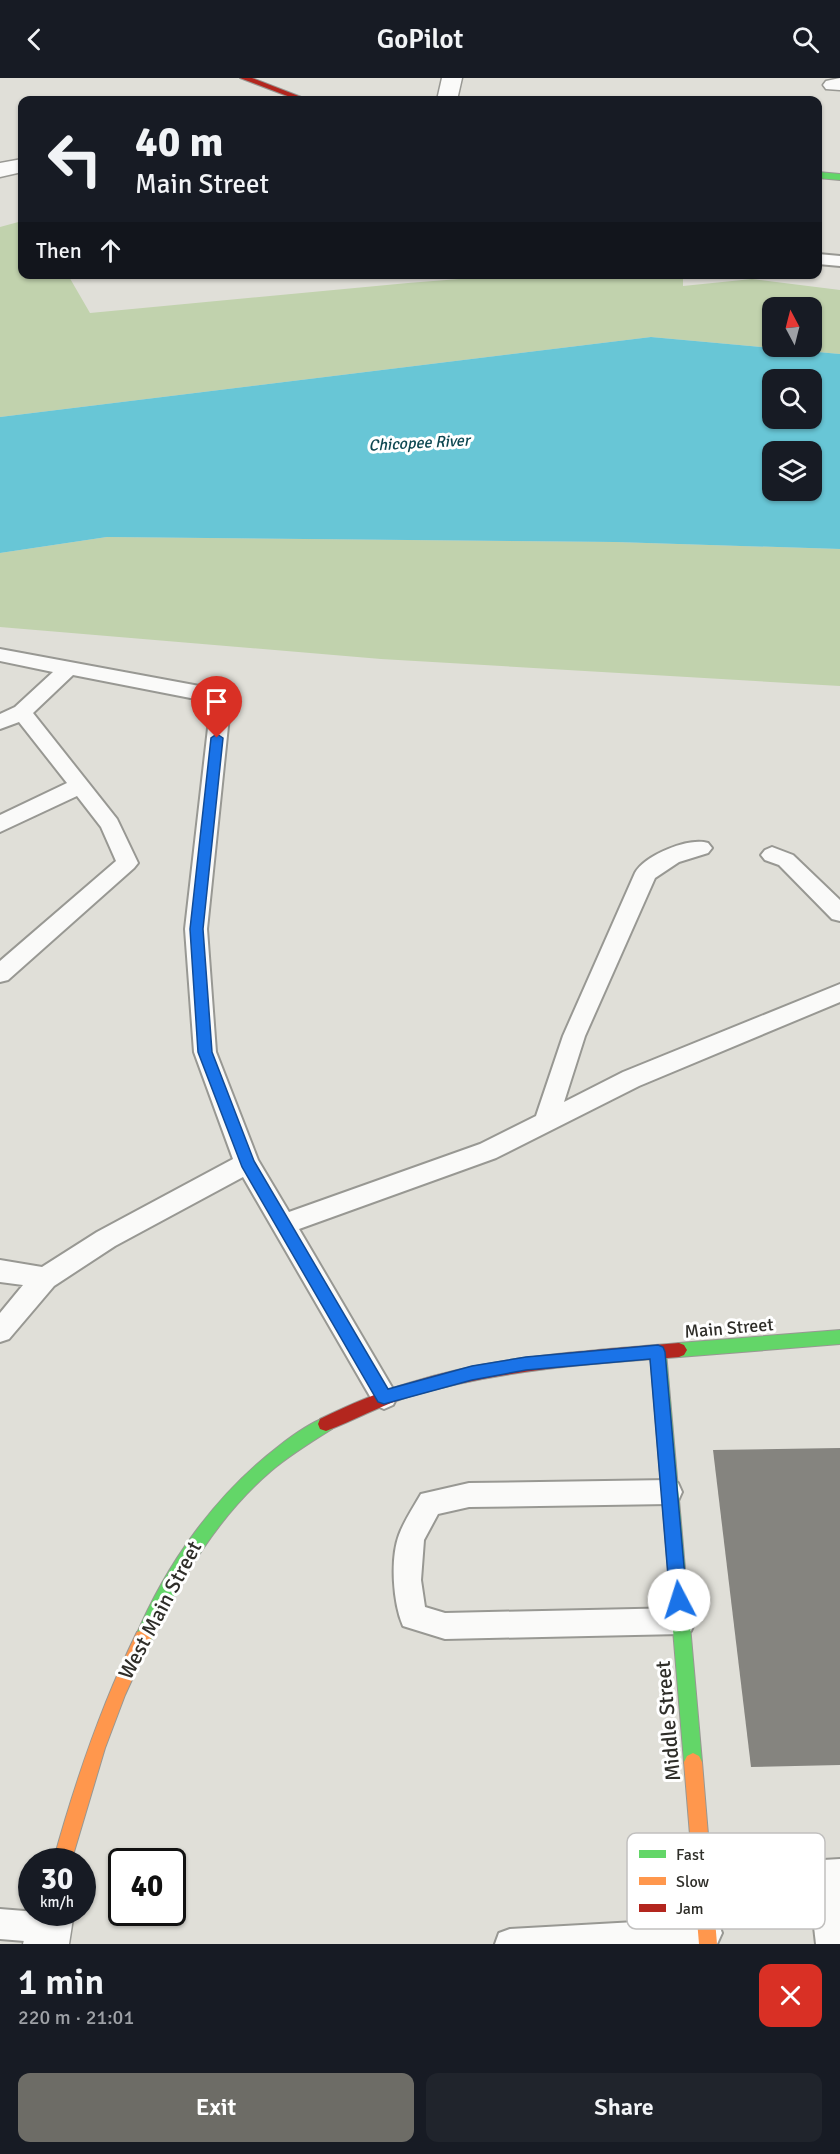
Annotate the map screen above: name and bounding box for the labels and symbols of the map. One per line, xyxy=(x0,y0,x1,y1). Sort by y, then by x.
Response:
north arrow xyxy=(762,297,822,357)
water label: Chicopee River xyxy=(368,430,472,456)
pin xyxy=(191,676,242,738)
street label: Main Street xyxy=(684,1313,774,1343)
street label: West Main Street xyxy=(113,1536,207,1684)
position arrow xyxy=(647,1568,711,1632)
street label: Middle Street xyxy=(650,1660,686,1782)
legend xyxy=(627,1833,825,1929)
text: Fast xyxy=(676,1845,705,1865)
speed limit sign: 40 xyxy=(108,1848,186,1926)
text: Slow xyxy=(676,1872,710,1892)
text: Jam xyxy=(676,1899,704,1919)

